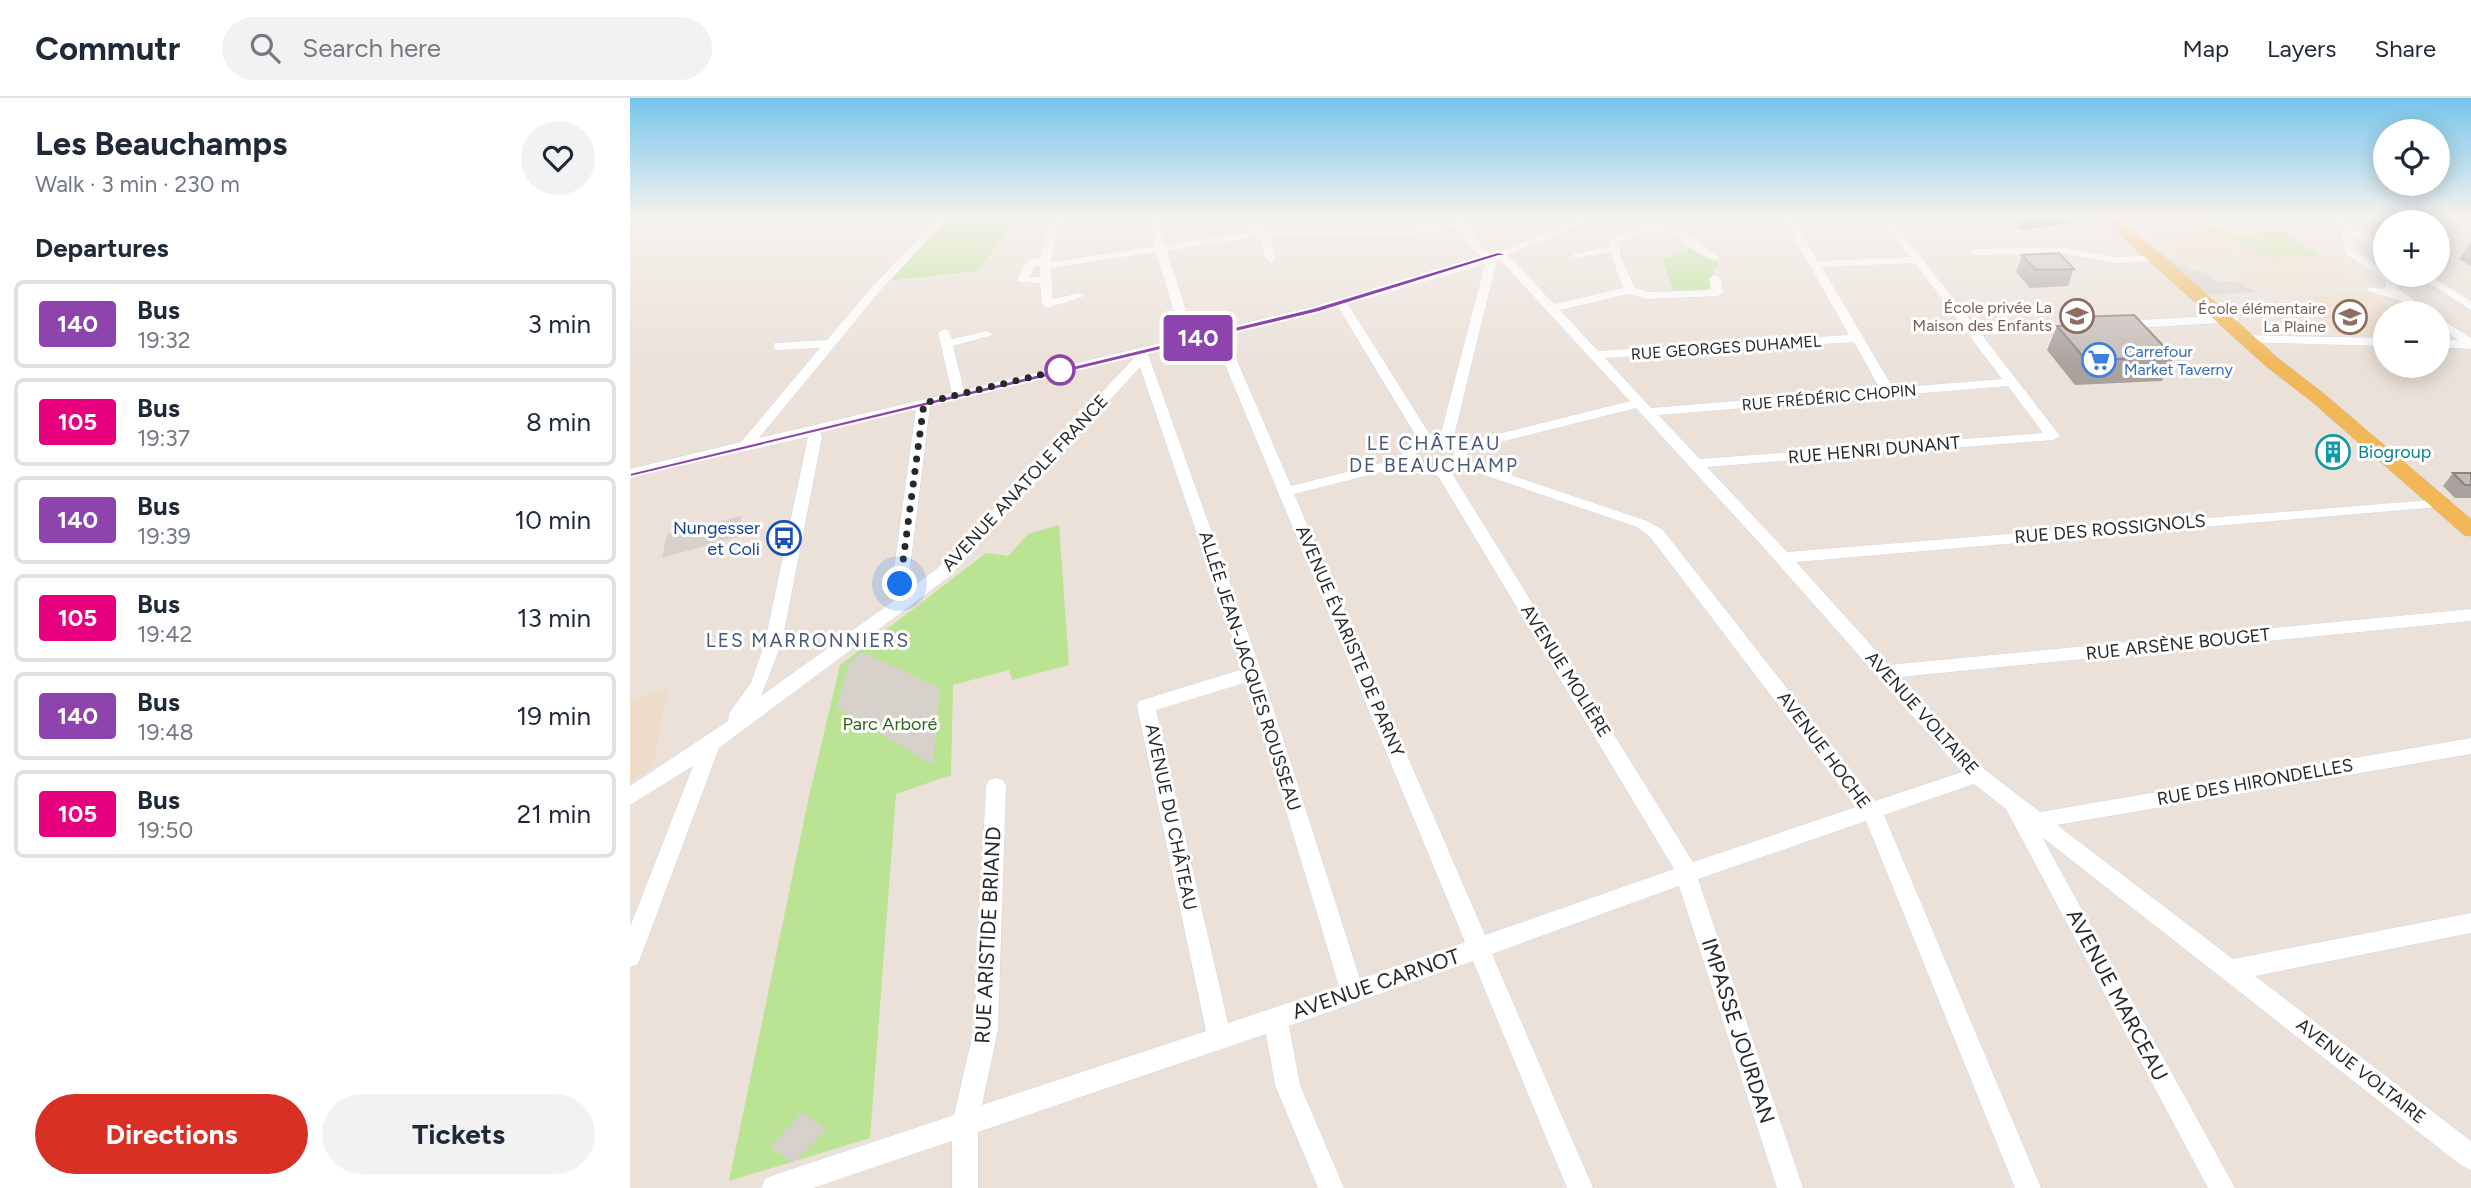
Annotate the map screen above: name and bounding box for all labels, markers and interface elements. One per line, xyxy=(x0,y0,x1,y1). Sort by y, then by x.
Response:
search box xyxy=(222,17,712,80)
text: Commutr xyxy=(35,29,180,68)
icon: search xyxy=(246,29,284,67)
text: Search here xyxy=(302,32,441,64)
text: Map xyxy=(2182,34,2229,63)
text: Layers xyxy=(2267,34,2336,63)
text: Share xyxy=(2374,34,2436,63)
map controls xyxy=(2373,119,2450,378)
button: locate xyxy=(2373,119,2450,196)
button: heart xyxy=(521,121,595,195)
text: Les Beauchamps xyxy=(35,124,287,163)
text: Walk · 3 min · 230 m xyxy=(35,170,240,198)
button: + xyxy=(2373,210,2450,287)
text: Departures xyxy=(35,232,169,264)
text: Bus xyxy=(137,294,180,326)
school or university icon: École privée La Maison des Enfants xyxy=(2058,297,2096,335)
place label: École privée La Maison des Enfants xyxy=(1913,298,2052,335)
school or university icon: École élémentaire La Plaine xyxy=(2331,298,2369,336)
place label: École élémentaire La Plaine xyxy=(2198,299,2326,336)
button: − xyxy=(2373,301,2450,378)
text: 3 min xyxy=(528,308,591,340)
text: 140 xyxy=(57,309,98,338)
line badge: 140 xyxy=(1158,315,1238,361)
text: 140 xyxy=(1178,323,1218,352)
text: 19:32 xyxy=(137,326,191,354)
street label: RUE GEORGES DUHAMEL xyxy=(1630,331,1822,364)
supermarket icon: Carrefour Market Taverny xyxy=(2080,341,2118,379)
place label: Carrefour Market Taverny xyxy=(2124,342,2233,379)
unlabelled marker xyxy=(1045,355,1075,385)
street label: RUE FRÉDÉRIC CHOPIN xyxy=(1741,380,1917,415)
street label: AVENUE ANATOLE FRANCE xyxy=(937,390,1113,576)
text: Bus xyxy=(137,392,180,424)
text: 8 min xyxy=(526,406,591,438)
text: 105 xyxy=(58,407,97,436)
text: 19:37 xyxy=(137,424,190,452)
district label: LE CHÂTEAU DE BEAUCHAMP xyxy=(1349,432,1519,477)
street label: RUE HENRI DUNANT xyxy=(1787,432,1961,468)
building icon: Biogroup xyxy=(2314,433,2352,471)
place label: Biogroup xyxy=(2358,441,2431,463)
text: Bus xyxy=(137,490,180,522)
text: 10 min xyxy=(515,504,591,536)
text: 140 xyxy=(57,505,98,534)
street label: RUE DES ROSSIGNOLS xyxy=(2013,510,2207,548)
place label: Nungesser et Coli xyxy=(673,517,760,560)
bus stop icon: Nungesser et Coli xyxy=(765,519,803,557)
text: 19:39 xyxy=(137,522,191,550)
street label: AVENUE ÉVARISTE DE PARNY xyxy=(1291,522,1409,760)
street label: ALLÉE JEAN-JACQUES ROUSSEAU xyxy=(1194,528,1306,814)
your location xyxy=(882,566,917,601)
text: Bus xyxy=(137,588,180,620)
street label: AVENUE MOLIÈRE xyxy=(1516,601,1616,741)
text: 13 min xyxy=(517,602,591,634)
text: 105 xyxy=(58,603,97,632)
text: 19:42 xyxy=(137,620,192,648)
street label: RUE ARSÈNE BOUGET xyxy=(2085,623,2271,665)
district label: LES MARRONNIERS xyxy=(706,629,910,652)
street label: AVENUE VOLTAIRE xyxy=(1861,647,1983,779)
text: Bus xyxy=(137,686,180,718)
street label: AVENUE HOCHE xyxy=(1773,687,1875,813)
text: 19 min xyxy=(516,700,591,732)
text: 140 xyxy=(57,701,98,730)
park label: Parc Arboré xyxy=(843,713,938,735)
text: 19:48 xyxy=(137,718,194,746)
street label: AVENUE DU CHÂTEAU xyxy=(1140,722,1202,912)
street label: RUE DES HIRONDELLES xyxy=(2155,754,2355,810)
text: Bus xyxy=(137,784,180,816)
text: 21 min xyxy=(517,798,591,830)
text: 105 xyxy=(58,799,97,828)
text: 19:50 xyxy=(137,816,193,844)
street label: RUE ARISTIDE BRIAND xyxy=(969,826,1006,1044)
street label: AVENUE MARCEAU xyxy=(2062,905,2173,1085)
street label: IMPASSE JOURDAN xyxy=(1697,935,1780,1127)
street label: AVENUE CARNOT xyxy=(1289,943,1463,1024)
street label: AVENUE VOLTAIRE xyxy=(2292,1014,2430,1128)
button: Directions xyxy=(35,1094,308,1174)
button: Tickets xyxy=(322,1094,595,1174)

